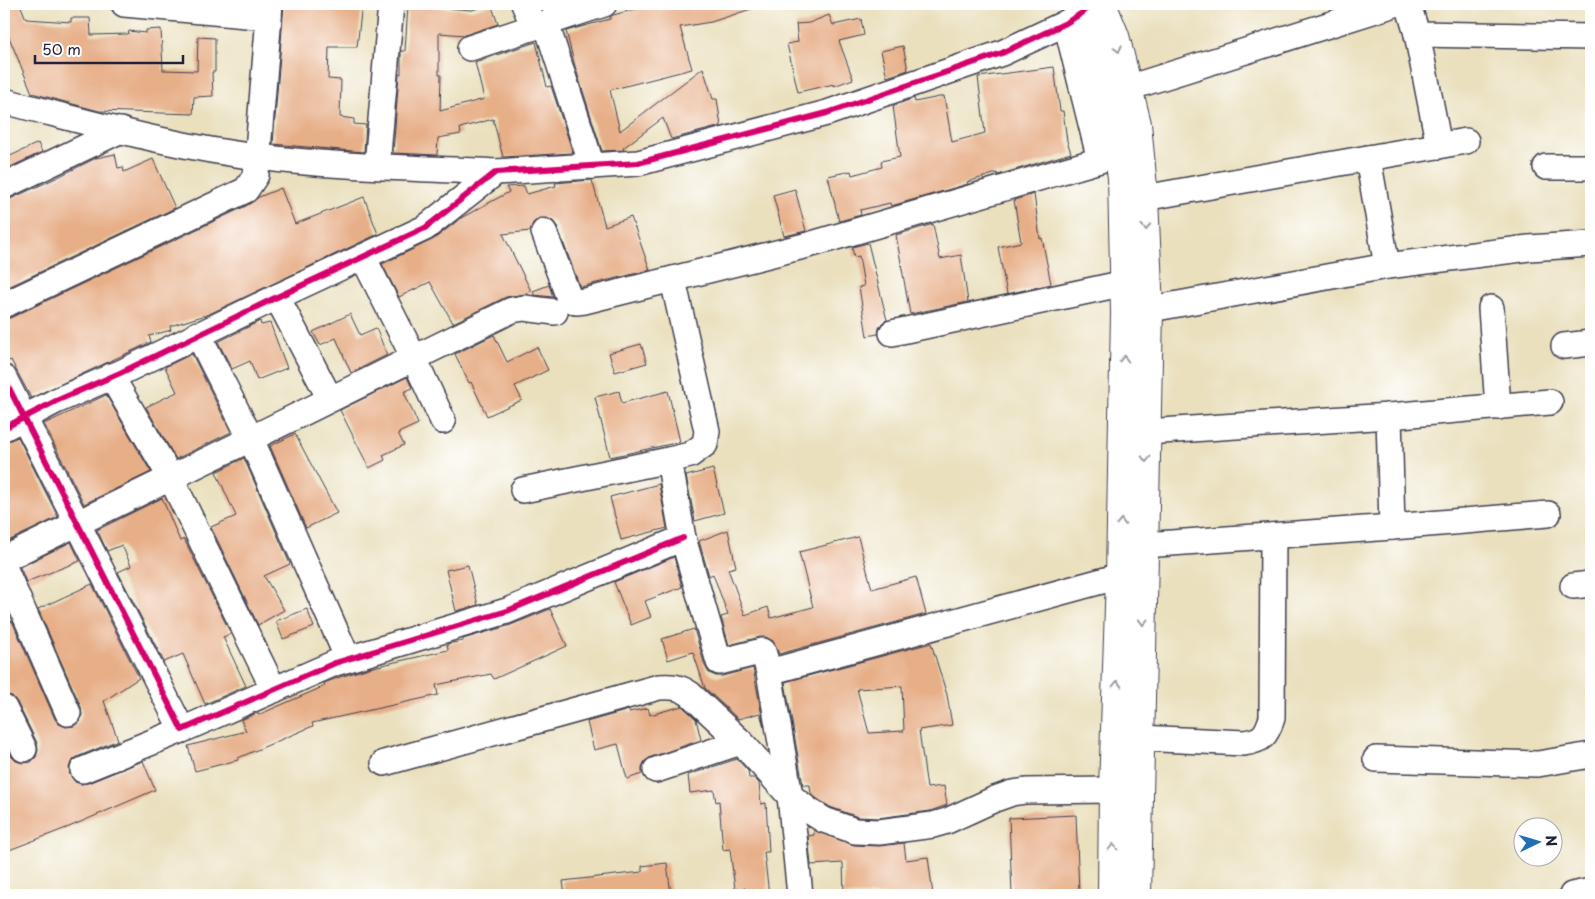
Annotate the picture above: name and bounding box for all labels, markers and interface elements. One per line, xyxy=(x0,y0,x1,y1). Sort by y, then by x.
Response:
scale bar xyxy=(35,32,182,64)
text: 50 m xyxy=(42,37,81,60)
one-way arrow xyxy=(1112,45,1123,54)
one-way arrow xyxy=(1140,223,1151,231)
one-way arrow xyxy=(1119,355,1129,362)
one-way arrow xyxy=(1141,456,1151,463)
one-way arrow xyxy=(1116,517,1127,525)
one-way arrow xyxy=(1137,618,1148,626)
one-way arrow xyxy=(1111,680,1122,688)
north arrow xyxy=(1512,816,1562,866)
text: N xyxy=(1541,834,1562,847)
one-way arrow xyxy=(1108,842,1118,850)

